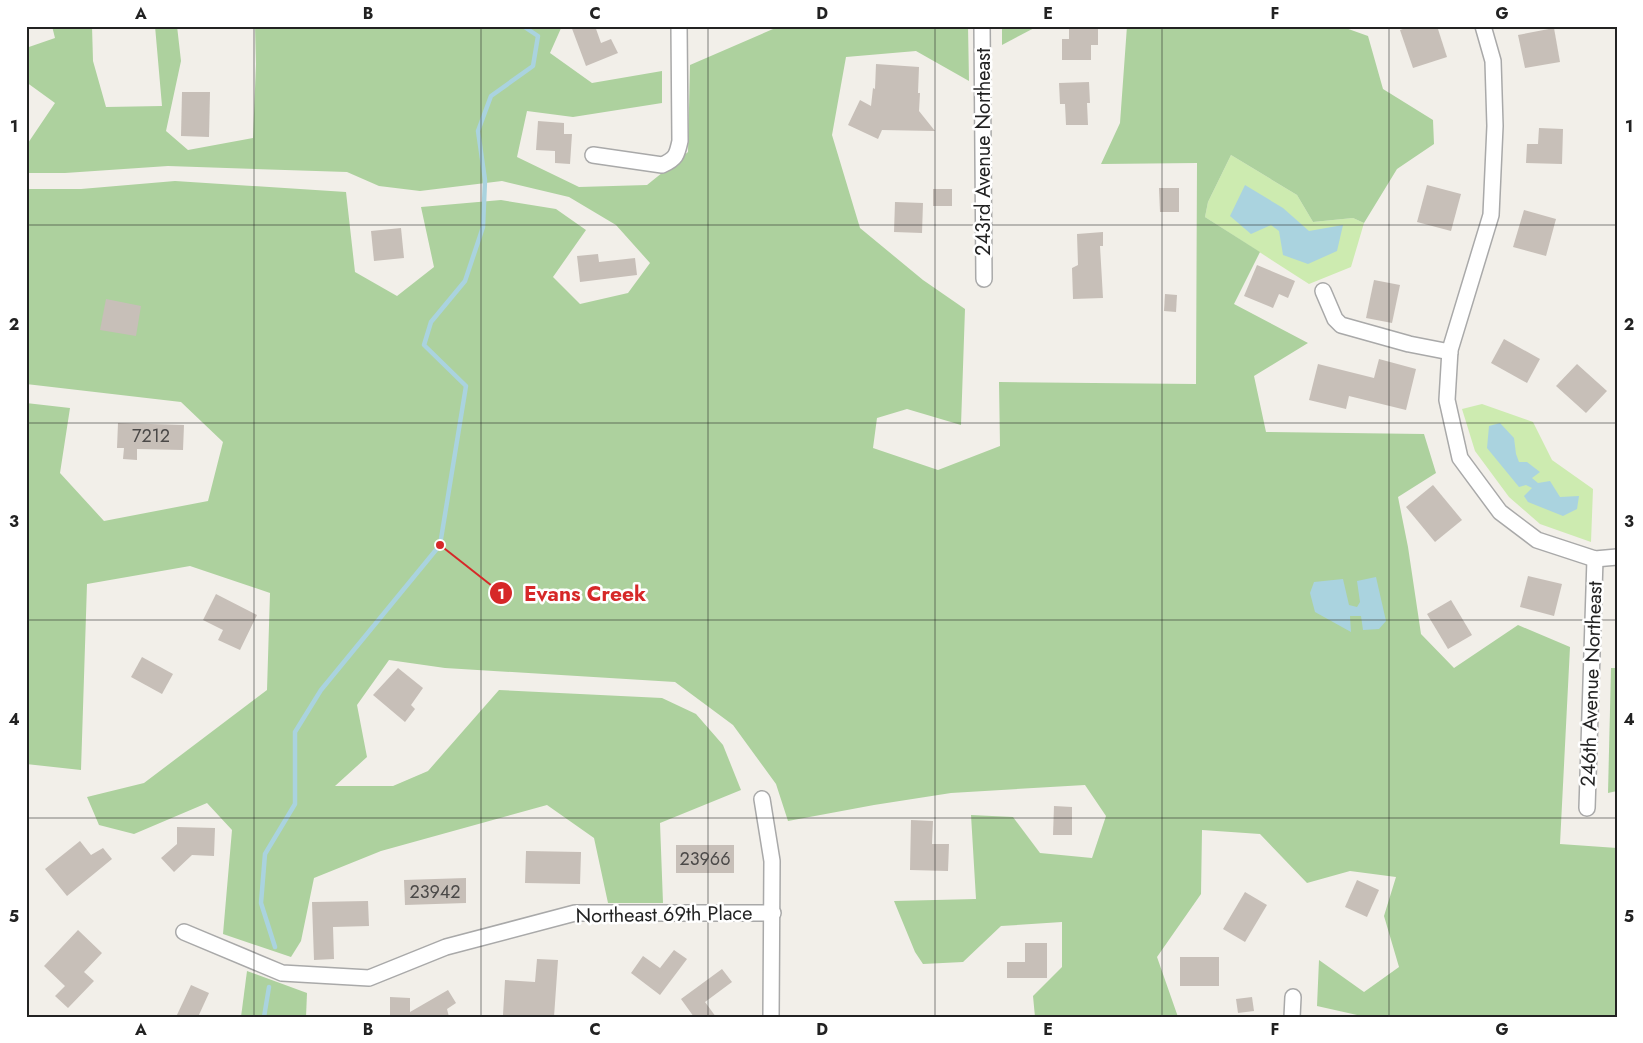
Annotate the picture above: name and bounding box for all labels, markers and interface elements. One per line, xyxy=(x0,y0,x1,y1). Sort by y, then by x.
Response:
text: A xyxy=(134,2,147,25)
text: B xyxy=(363,2,373,25)
text: C xyxy=(589,2,601,25)
text: D xyxy=(816,2,828,25)
text: E xyxy=(1043,2,1053,25)
text: F xyxy=(1271,2,1279,25)
text: G xyxy=(1495,2,1509,25)
street label: 243rd Avenue Northeast xyxy=(969,48,998,256)
text: 1 xyxy=(10,115,18,138)
text: 1 xyxy=(1625,115,1633,138)
text: 2 xyxy=(9,313,19,336)
text: 2 xyxy=(1624,313,1634,336)
house number: 7212 xyxy=(132,423,170,449)
text: 3 xyxy=(9,510,19,533)
text: 3 xyxy=(1624,510,1634,533)
callout: Evans Creek xyxy=(489,575,656,611)
text: Evans Creek xyxy=(524,579,646,609)
street label: 246th Avenue Northeast xyxy=(1573,581,1610,787)
text: 1 xyxy=(497,583,505,605)
text: 4 xyxy=(8,708,20,731)
text: 4 xyxy=(1623,708,1635,731)
house number: 23966 xyxy=(679,846,731,872)
house number: 23942 xyxy=(409,879,461,905)
street label: Northeast 69th Place xyxy=(575,898,753,931)
text: 5 xyxy=(9,905,19,928)
text: 5 xyxy=(1624,905,1634,928)
text: A xyxy=(134,1018,147,1041)
text: B xyxy=(363,1018,373,1041)
text: C xyxy=(589,1018,601,1041)
text: D xyxy=(816,1018,828,1041)
text: E xyxy=(1043,1018,1053,1041)
text: F xyxy=(1271,1018,1279,1041)
text: G xyxy=(1495,1018,1509,1041)

